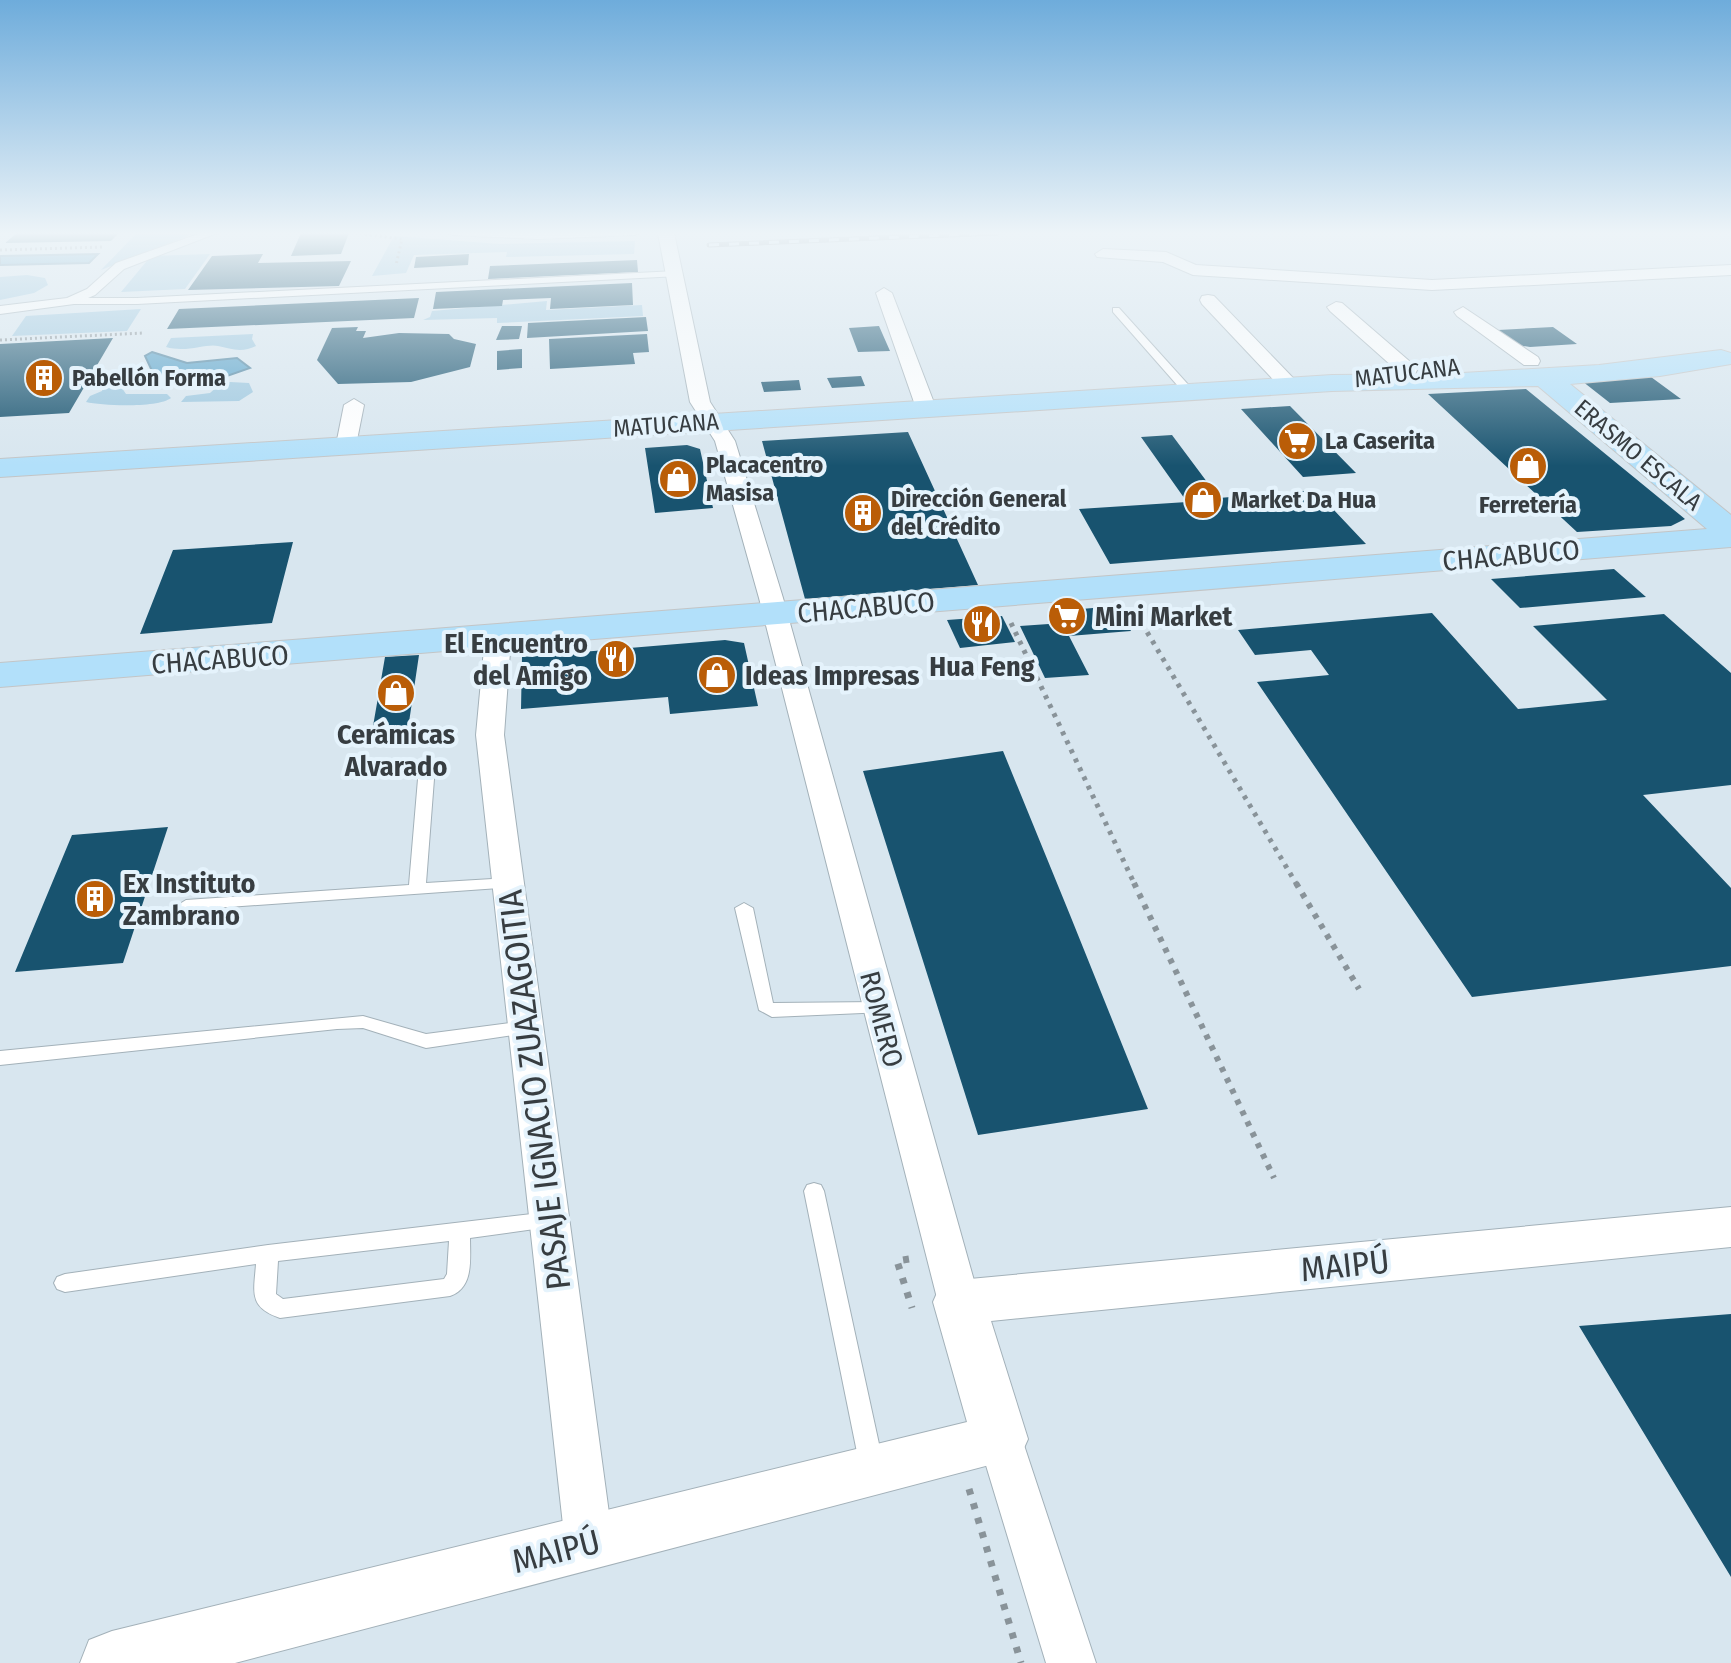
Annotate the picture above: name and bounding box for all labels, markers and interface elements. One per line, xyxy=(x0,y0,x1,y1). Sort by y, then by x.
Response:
street label: MATUCANA xyxy=(1353,353,1462,393)
building icon: Pabellón Forma xyxy=(23,357,65,399)
place label: Pabellón Forma xyxy=(72,364,226,392)
street label: ERASMO ESCALA xyxy=(1569,394,1707,516)
street label: MATUCANA xyxy=(612,407,720,443)
supermarket icon: La Caserita xyxy=(1276,420,1318,462)
place label: La Caserita xyxy=(1325,427,1435,455)
shop icon: Ferretería xyxy=(1507,445,1549,487)
place label: Placacentro Masisa xyxy=(706,451,824,507)
shop icon: Placacentro Masisa xyxy=(657,458,699,500)
shop icon: Market Da Hua xyxy=(1182,479,1224,521)
place label: Dirección General del Crédito xyxy=(891,485,1067,541)
place label: Market Da Hua xyxy=(1231,486,1376,514)
place label: Ferretería xyxy=(1479,491,1577,519)
building icon: Dirección General del Crédito xyxy=(842,492,884,534)
street label: CHACABUCO xyxy=(1441,533,1581,578)
street label: CHACABUCO xyxy=(796,585,936,630)
supermarket icon: Mini Market xyxy=(1046,595,1088,637)
place label: Mini Market xyxy=(1095,600,1234,633)
restaurant icon: Hua Feng xyxy=(961,603,1003,645)
place label: El Encuentro del Amigo xyxy=(444,627,588,692)
street label: CHACABUCO xyxy=(150,638,290,681)
restaurant icon: El Encuentro del Amigo xyxy=(595,638,637,680)
place label: Hua Feng xyxy=(929,650,1035,683)
shop icon: Ideas Impresas xyxy=(696,654,738,696)
place label: Ideas Impresas xyxy=(745,659,920,692)
shop icon: Cerámicas Alvarado xyxy=(375,672,417,714)
place label: Cerámicas Alvarado xyxy=(337,718,455,783)
place label: Ex Instituto Zambrano xyxy=(123,867,256,932)
building icon: Ex Instituto Zambrano xyxy=(74,878,116,920)
street label: PASAJE IGNACIO ZUAZAGOITIA xyxy=(490,888,579,1292)
street label: ROMERO xyxy=(853,968,910,1071)
street label: MAIPÚ xyxy=(1299,1240,1391,1291)
street label: MAIPÚ xyxy=(508,1521,604,1582)

